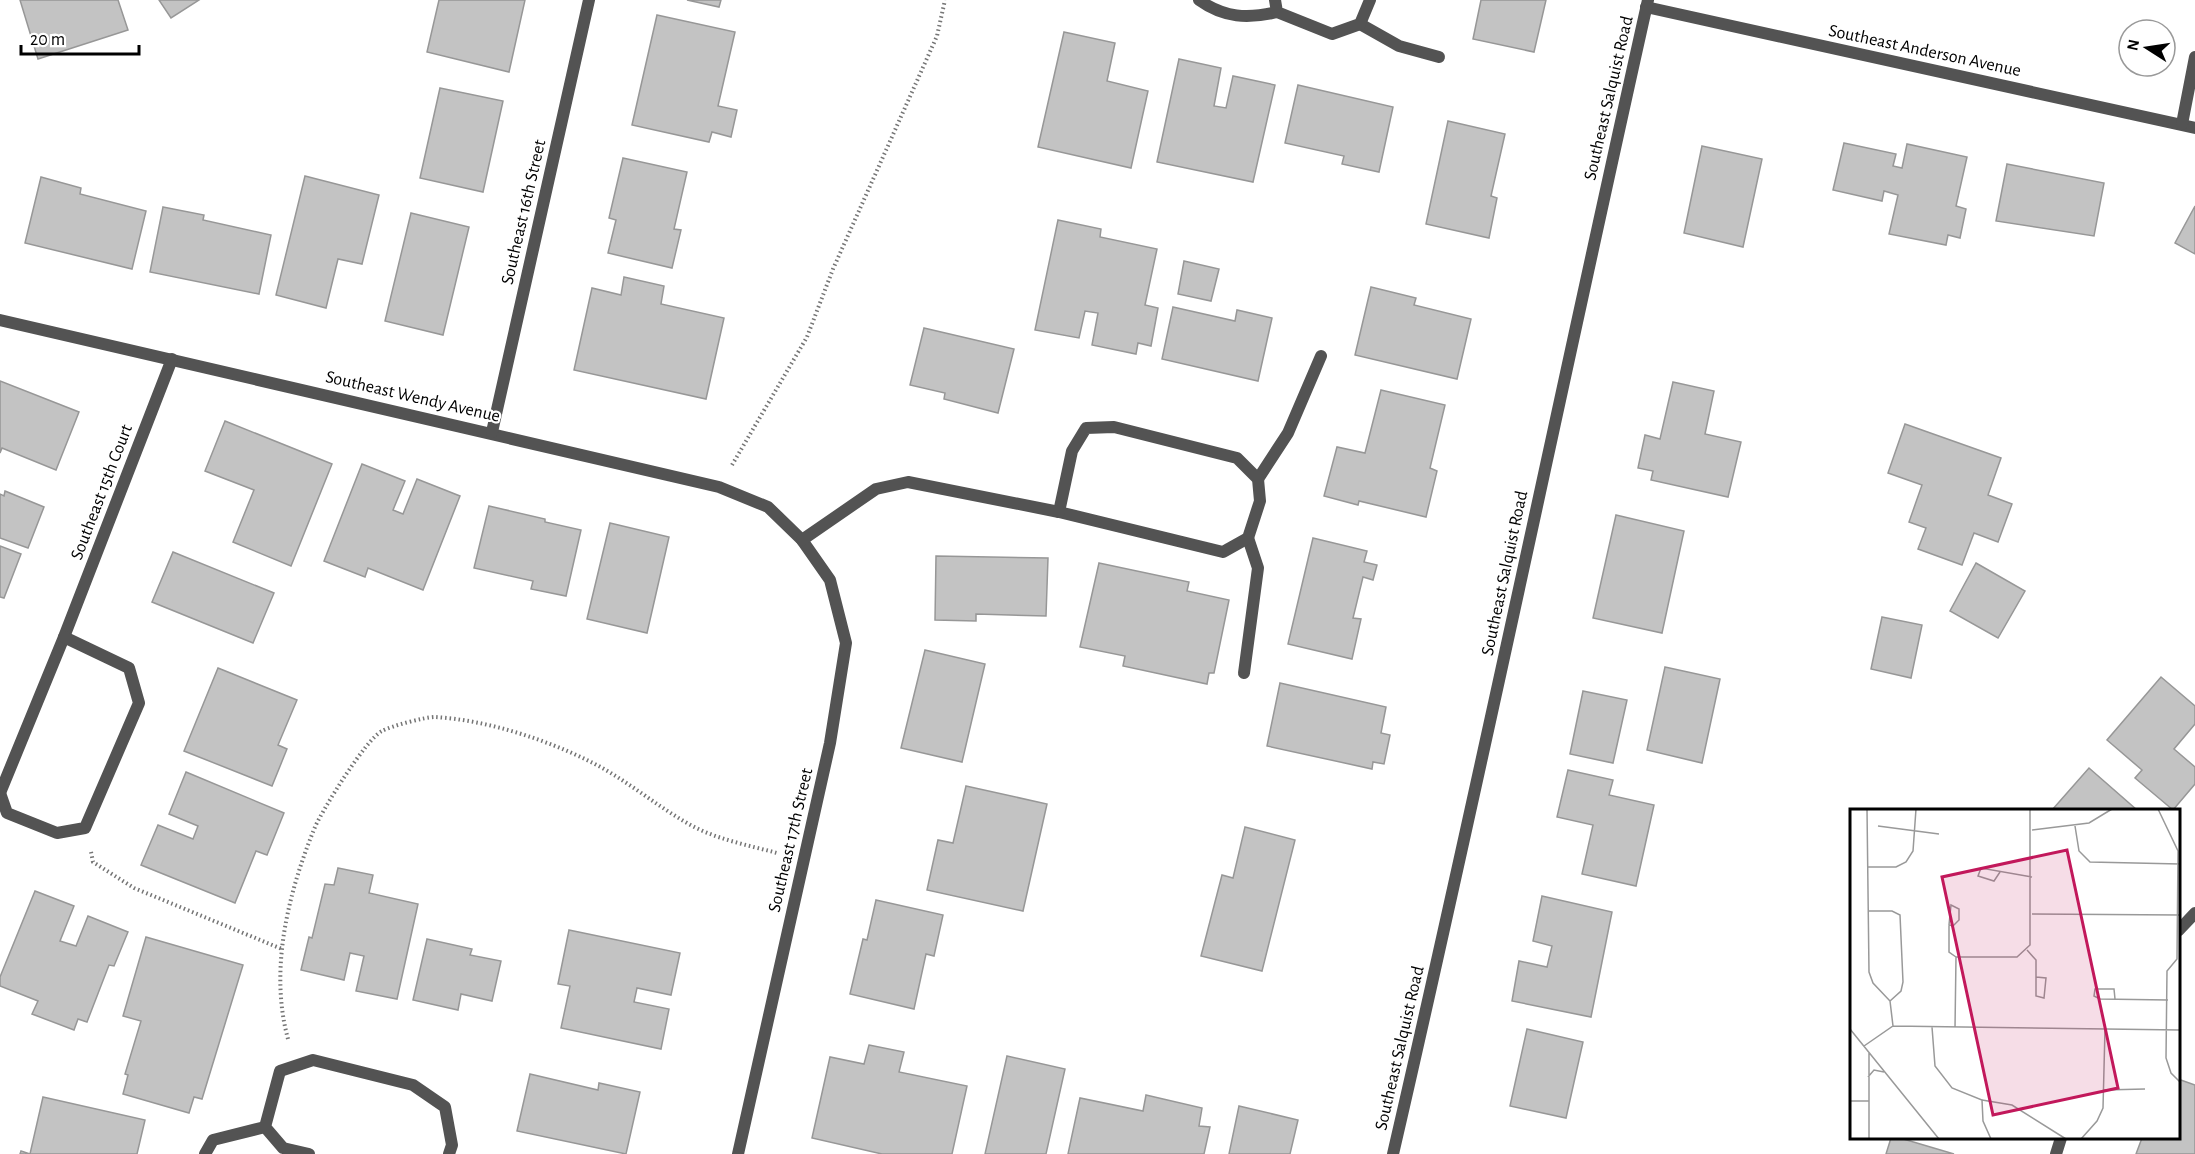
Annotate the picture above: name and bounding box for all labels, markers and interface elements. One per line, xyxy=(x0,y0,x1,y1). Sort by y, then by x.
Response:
street label: Southeast Salquist Road xyxy=(1581,14,1637,182)
scale bar xyxy=(21,18,140,56)
north arrow xyxy=(2117,18,2177,78)
street label: Southeast Anderson Avenue xyxy=(1827,22,2023,80)
text: 20 m xyxy=(30,31,65,49)
text: N xyxy=(2124,38,2142,52)
street label: Southeast 16th Street xyxy=(499,138,549,287)
street label: Southeast Wendy Avenue xyxy=(324,368,502,426)
street label: Southeast 15th Court xyxy=(68,422,136,563)
street label: Southeast Salquist Road xyxy=(1479,489,1531,657)
street label: Southeast 17th Street xyxy=(766,766,816,914)
inset map xyxy=(1850,809,2180,1139)
street label: Southeast Salquist Road xyxy=(1372,964,1428,1132)

